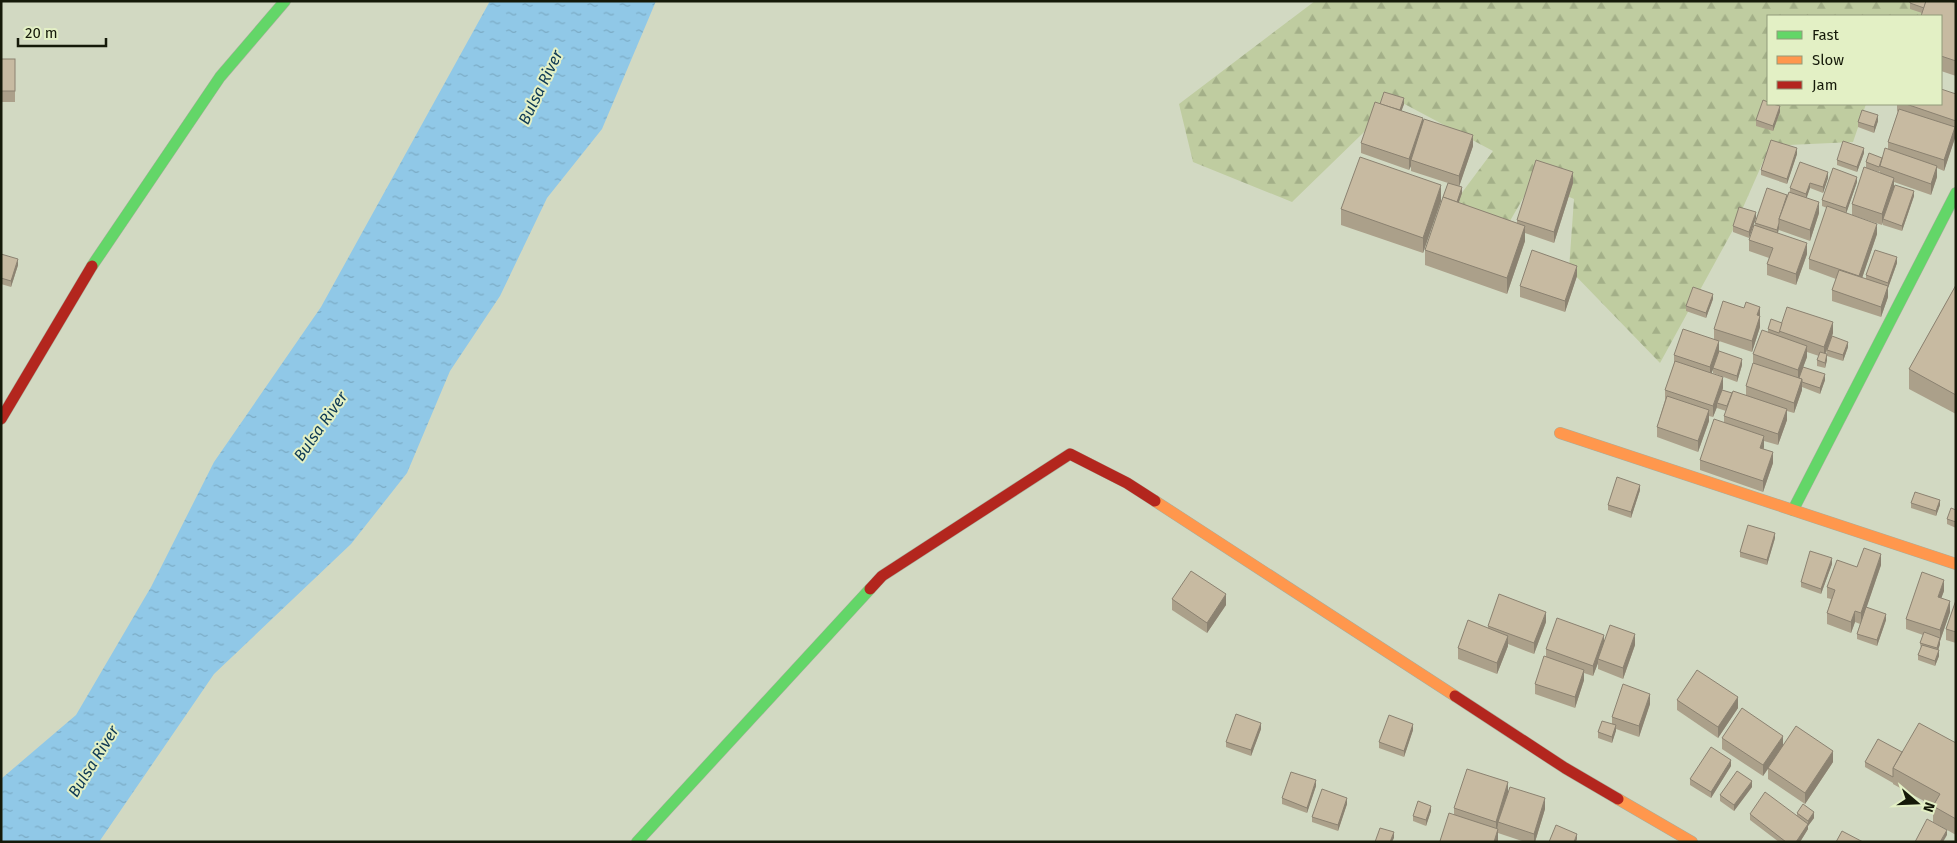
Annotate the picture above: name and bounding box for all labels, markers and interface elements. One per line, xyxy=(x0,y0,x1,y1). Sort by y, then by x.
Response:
scale bar xyxy=(18,15,105,47)
legend xyxy=(1767,15,1942,105)
text: 20 m xyxy=(25,24,58,42)
text: Fast xyxy=(1812,26,1839,44)
water label: Bulsa River xyxy=(514,46,567,127)
text: Slow xyxy=(1812,51,1844,69)
text: Jam xyxy=(1812,76,1838,94)
water label: Bulsa River xyxy=(290,387,352,465)
water label: Bulsa River xyxy=(64,721,123,800)
north arrow xyxy=(1892,778,1942,828)
text: N xyxy=(1919,800,1938,814)

